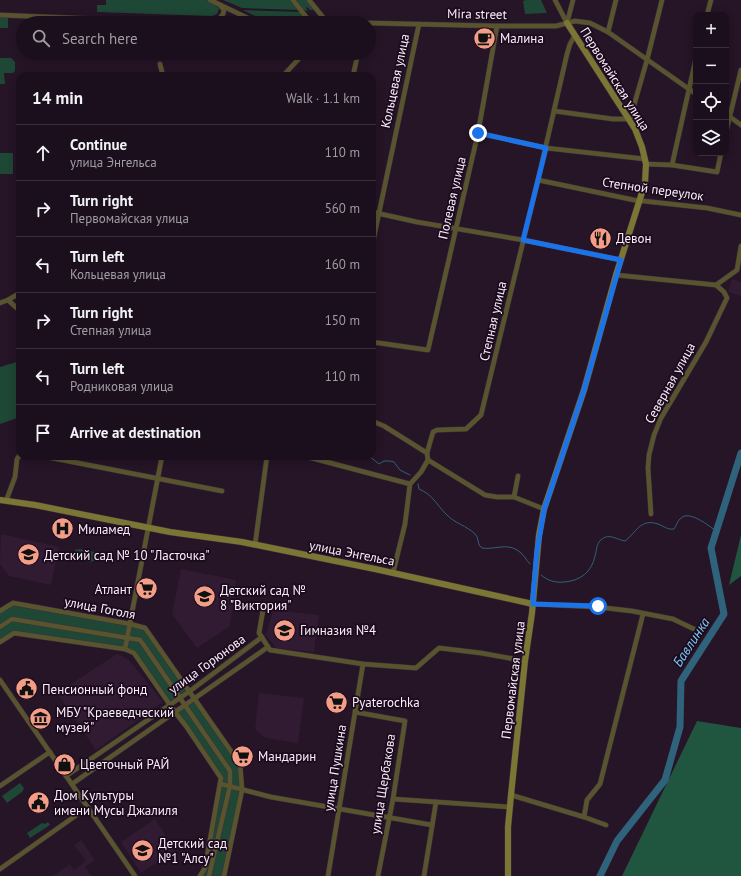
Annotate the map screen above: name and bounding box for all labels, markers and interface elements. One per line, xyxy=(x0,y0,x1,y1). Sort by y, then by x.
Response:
street label: Mira street xyxy=(447,5,508,23)
map controls xyxy=(693,12,729,156)
button: + xyxy=(693,12,729,48)
search box xyxy=(16,16,376,60)
street label: Первомайская улица xyxy=(576,24,654,134)
cafe icon: Малина xyxy=(472,25,498,51)
icon: search xyxy=(30,27,52,49)
text: Search here xyxy=(62,29,138,48)
place label: Малина xyxy=(500,30,544,47)
street label: Кольцевая улица xyxy=(377,32,413,130)
button: − xyxy=(693,48,729,84)
button: locate xyxy=(693,84,729,120)
text: 14 min xyxy=(32,87,83,109)
text: Walk · 1.1 km xyxy=(286,90,360,107)
button: layers xyxy=(693,120,729,156)
route end xyxy=(469,124,487,142)
text: Continue xyxy=(70,135,127,154)
icon: ahead xyxy=(32,142,54,164)
text: 110 m xyxy=(325,144,360,161)
text: улица Энгельса xyxy=(70,154,157,171)
street label: Полевая улица xyxy=(434,155,470,241)
street label: Степной переулок xyxy=(601,173,706,205)
text: Turn right xyxy=(70,191,133,210)
icon: right xyxy=(32,198,54,220)
text: 560 m xyxy=(325,200,360,217)
text: Первомайская улица xyxy=(70,210,189,227)
restaurant icon: Девон xyxy=(588,225,614,251)
place label: Девон xyxy=(616,230,651,247)
text: Turn left xyxy=(70,247,124,266)
icon: left xyxy=(32,254,54,276)
text: 160 m xyxy=(325,256,360,273)
text: Кольцевая улица xyxy=(70,266,166,283)
street label: Степная улица xyxy=(476,279,510,363)
text: Turn right xyxy=(70,303,133,322)
icon: right xyxy=(32,310,54,332)
text: 150 m xyxy=(325,312,360,329)
text: Степная улица xyxy=(70,322,151,339)
street label: Северная улица xyxy=(641,340,699,426)
text: Turn left xyxy=(70,359,124,378)
icon: left xyxy=(32,366,54,388)
text: 110 m xyxy=(325,368,360,385)
text: Родниковая улица xyxy=(70,378,174,395)
icon: arrive xyxy=(32,422,54,444)
text: Arrive at destination xyxy=(70,423,201,442)
hospital icon: Миламед xyxy=(49,516,75,542)
place label: Миламед xyxy=(78,521,130,538)
street label: улица Энгельса xyxy=(308,536,396,570)
school or university icon: Детский сад № 10 "Ласточка" xyxy=(16,542,42,568)
place label: Детский сад № 10 "Ласточка" xyxy=(44,547,210,564)
supermarket icon: Атлант xyxy=(134,576,160,602)
place label: Атлант xyxy=(95,581,133,598)
place label: Детский сад № 8 "Виктория" xyxy=(220,582,306,614)
school or university icon: Детский сад № 8 "Виктория" xyxy=(192,584,218,610)
street label: улица Гоголя xyxy=(63,593,137,623)
route start xyxy=(589,597,607,615)
water label: Бавлинка xyxy=(669,614,714,670)
school or university icon: Гимназия №4 xyxy=(271,617,297,643)
street label: Первомайская улица xyxy=(497,620,529,740)
place label: Гимназия №4 xyxy=(300,622,376,639)
street label: улица Горюнова xyxy=(165,630,249,698)
public building icon: Пенсионный фонд xyxy=(13,676,39,702)
place label: Пенсионный фонд xyxy=(42,681,147,698)
supermarket icon: Pyaterochka xyxy=(323,689,349,715)
place label: Pyaterochka xyxy=(352,694,420,711)
place label: МБУ "Краеведческий музей" xyxy=(56,704,174,736)
museum icon: МБУ "Краеведческий музей" xyxy=(28,706,54,732)
street label: улица Пушкина xyxy=(320,723,350,813)
street label: улица Щербакова xyxy=(367,733,399,835)
supermarket icon: Мандарин xyxy=(230,743,256,769)
place label: Мандарин xyxy=(258,748,316,765)
shop icon: Цветочный РАЙ xyxy=(52,751,78,777)
place label: Цветочный РАЙ xyxy=(80,756,169,773)
place label: Дом Культуры имени Мусы Джалиля xyxy=(54,787,178,819)
public building icon: Дом Культуры имени Мусы Джалиля xyxy=(25,789,51,815)
place label: Детский сад №1 "Алсу" xyxy=(158,835,227,867)
school or university icon: Детский сад №1 "Алсу" xyxy=(129,837,155,863)

